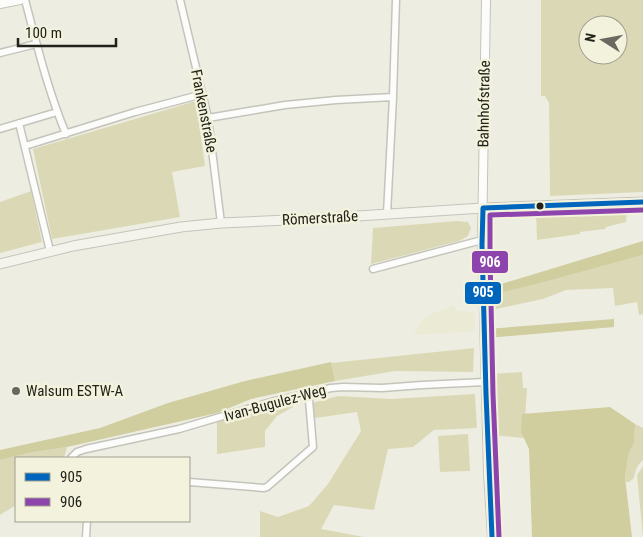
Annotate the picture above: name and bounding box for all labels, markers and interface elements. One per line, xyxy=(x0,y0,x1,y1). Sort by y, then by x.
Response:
scale bar xyxy=(18,15,115,47)
north arrow xyxy=(578,15,628,65)
text: 100 m xyxy=(25,24,62,42)
text: N xyxy=(582,32,599,43)
street label: Bahnhofstraße xyxy=(474,60,494,148)
street label: Frankenstraße xyxy=(187,68,221,154)
unlabelled marker xyxy=(535,201,545,211)
street label: Römerstraße xyxy=(282,207,358,229)
line badge: 906 xyxy=(471,250,509,274)
text: 906 xyxy=(479,254,501,270)
line badge: 905 xyxy=(464,281,502,305)
text: 905 xyxy=(472,284,494,300)
street label: Ivan-Bugulez-Weg xyxy=(222,381,328,425)
place label: Walsum ESTW-A xyxy=(26,382,123,400)
marker: Walsum ESTW-A xyxy=(10,385,22,397)
legend xyxy=(15,457,190,522)
text: 905 xyxy=(60,468,82,486)
text: 906 xyxy=(60,493,82,511)

